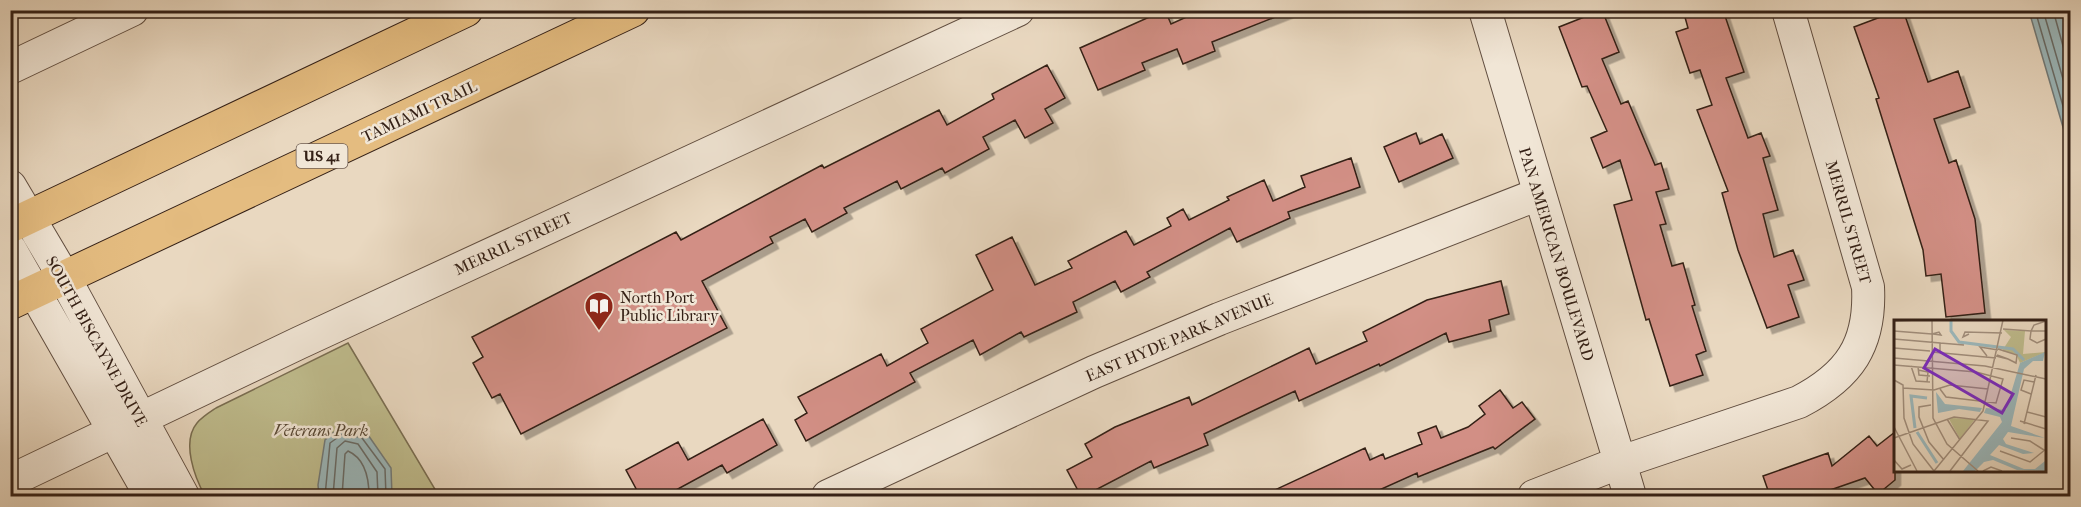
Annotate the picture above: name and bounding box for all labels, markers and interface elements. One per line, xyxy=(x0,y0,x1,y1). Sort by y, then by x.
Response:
street label: TAMIAMI TRAIL xyxy=(359,76,480,146)
road number: US 41 xyxy=(296,144,348,168)
street label: PAN AMERICAN BOULEVARD xyxy=(1515,145,1598,363)
street label: MERRIL STREET xyxy=(1822,158,1875,286)
street label: MERRIL STREET xyxy=(451,208,575,279)
street label: SOUTH BISCAYNE DRIVE xyxy=(42,253,151,430)
place label: North Port Public Library xyxy=(620,288,719,325)
street label: EAST HYDE PARK AVENUE xyxy=(1083,289,1276,386)
library icon: North Port Public Library xyxy=(583,290,615,332)
inset map xyxy=(1894,320,2045,471)
park label: Veterans Park xyxy=(274,421,368,440)

